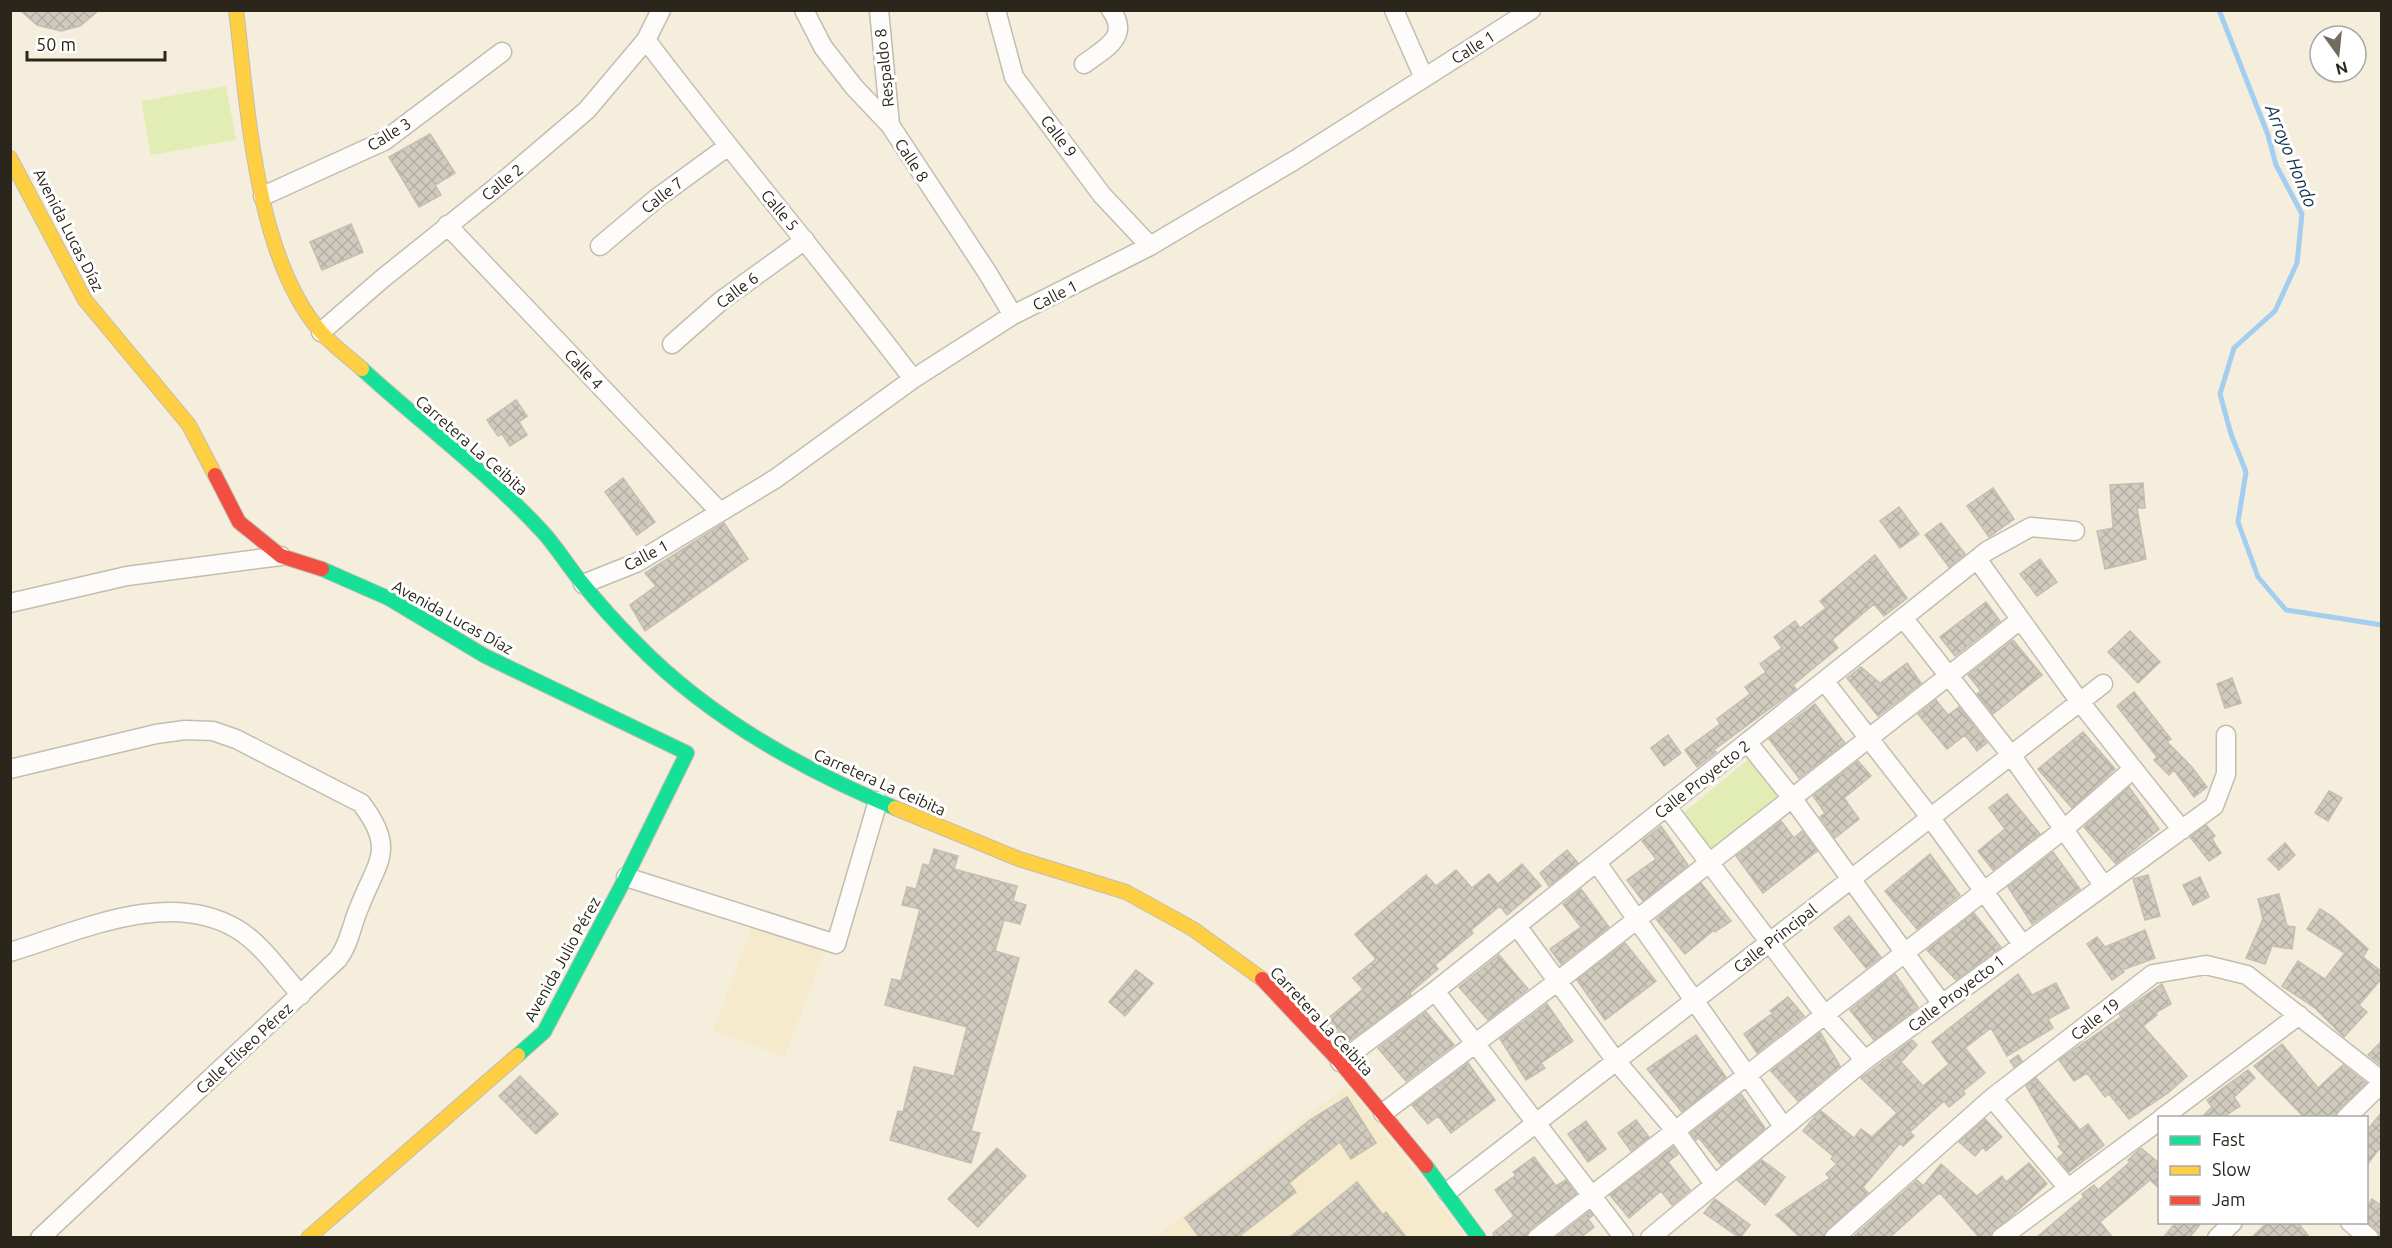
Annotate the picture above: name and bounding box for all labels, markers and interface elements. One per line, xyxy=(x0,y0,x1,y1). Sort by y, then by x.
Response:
scale bar xyxy=(27,24,165,62)
north arrow xyxy=(2308,24,2368,84)
street label: Calle 1 xyxy=(1448,27,1498,67)
street label: Respaldo 8 xyxy=(871,28,897,108)
text: 50 m xyxy=(36,34,76,54)
text: N xyxy=(2334,58,2350,79)
water label: Arroyo Hondo xyxy=(2262,100,2322,210)
street label: Calle 9 xyxy=(1037,111,1081,161)
street label: Calle 3 xyxy=(364,114,414,154)
street label: Calle 8 xyxy=(891,135,933,185)
street label: Calle 2 xyxy=(478,160,526,204)
street label: Avenida Lucas Díaz xyxy=(30,166,108,294)
street label: Calle 7 xyxy=(638,173,686,217)
street label: Calle 5 xyxy=(758,186,802,234)
street label: Calle 6 xyxy=(712,268,762,312)
street label: Calle 1 xyxy=(1030,276,1080,314)
street label: Calle 4 xyxy=(561,345,607,393)
street label: Carretera La Ceibita xyxy=(412,392,532,498)
street label: Calle 1 xyxy=(621,536,671,574)
street label: Avenida Lucas Díaz xyxy=(389,576,517,658)
street label: Calle Proyecto 2 xyxy=(1651,736,1753,822)
street label: Carretera La Ceibita xyxy=(811,745,949,819)
street label: Avenida Julio Pérez xyxy=(520,894,604,1024)
street label: Calle Principal xyxy=(1730,900,1820,976)
street label: Calle Proyecto 1 xyxy=(1904,951,2008,1035)
street label: Carretera La Ceibita xyxy=(1267,963,1377,1079)
street label: Calle 19 xyxy=(2067,994,2123,1044)
street label: Calle Eliseo Pérez xyxy=(192,999,296,1097)
legend xyxy=(2158,1116,2368,1224)
text: Fast xyxy=(2212,1129,2245,1149)
text: Slow xyxy=(2212,1159,2251,1179)
text: Jam xyxy=(2212,1189,2246,1209)

